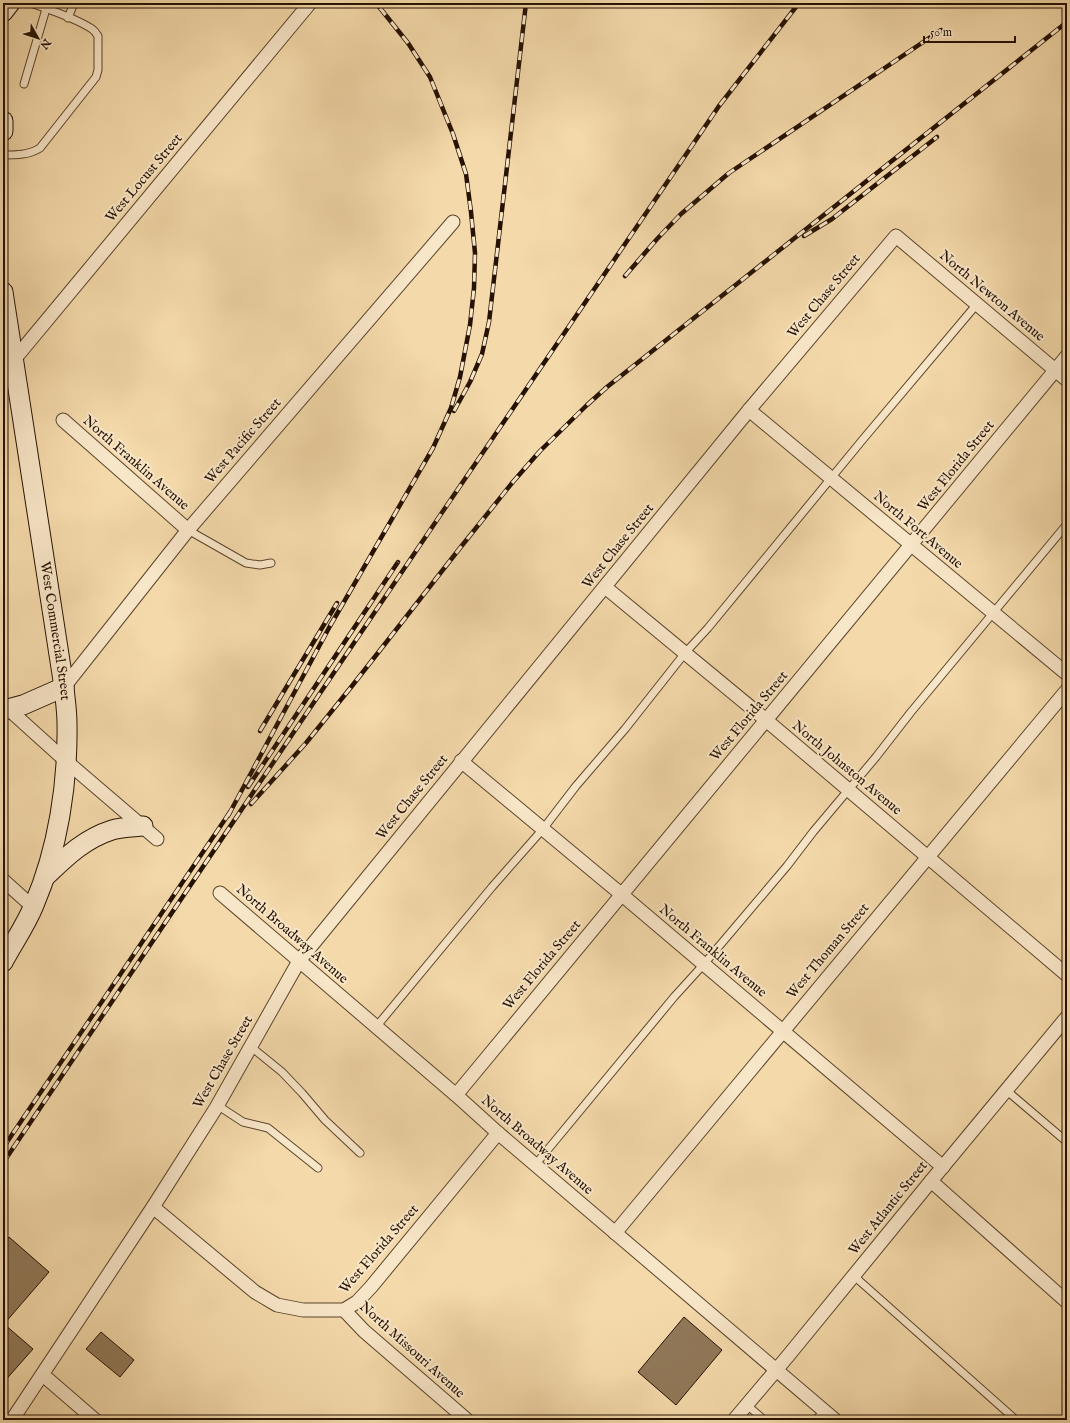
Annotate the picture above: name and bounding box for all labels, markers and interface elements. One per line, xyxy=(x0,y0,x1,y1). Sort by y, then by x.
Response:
north arrow xyxy=(18,18,58,58)
scale bar xyxy=(924,18,1015,44)
text: 50 m xyxy=(930,25,952,40)
text: N xyxy=(36,35,54,52)
street label: West Locust Street xyxy=(102,130,186,226)
street label: North Newton Avenue xyxy=(935,246,1049,346)
street label: West Chase Street xyxy=(783,250,865,342)
street label: West Pacific Street xyxy=(201,394,285,488)
street label: North Franklin Avenue xyxy=(79,412,193,515)
street label: West Florida Street xyxy=(914,417,998,515)
street label: North Fort Avenue xyxy=(869,487,967,573)
street label: West Chase Street xyxy=(578,500,658,592)
street label: West Commercial Street xyxy=(36,560,74,702)
street label: West Florida Street xyxy=(706,667,792,765)
street label: North Johnston Avenue xyxy=(788,717,906,820)
street label: West Chase Street xyxy=(372,751,452,843)
street label: North Broadway Avenue xyxy=(232,880,352,988)
street label: West Thoman Street xyxy=(783,899,873,1002)
street label: North Franklin Avenue xyxy=(655,901,771,1002)
street label: West Florida Street xyxy=(499,916,585,1014)
street label: West Chase Street xyxy=(189,1012,257,1112)
street label: North Broadway Avenue xyxy=(477,1091,597,1199)
street label: West Atlantic Street xyxy=(845,1157,932,1259)
street label: West Florida Street xyxy=(335,1201,423,1297)
street label: North Missouri Avenue xyxy=(355,1298,469,1403)

